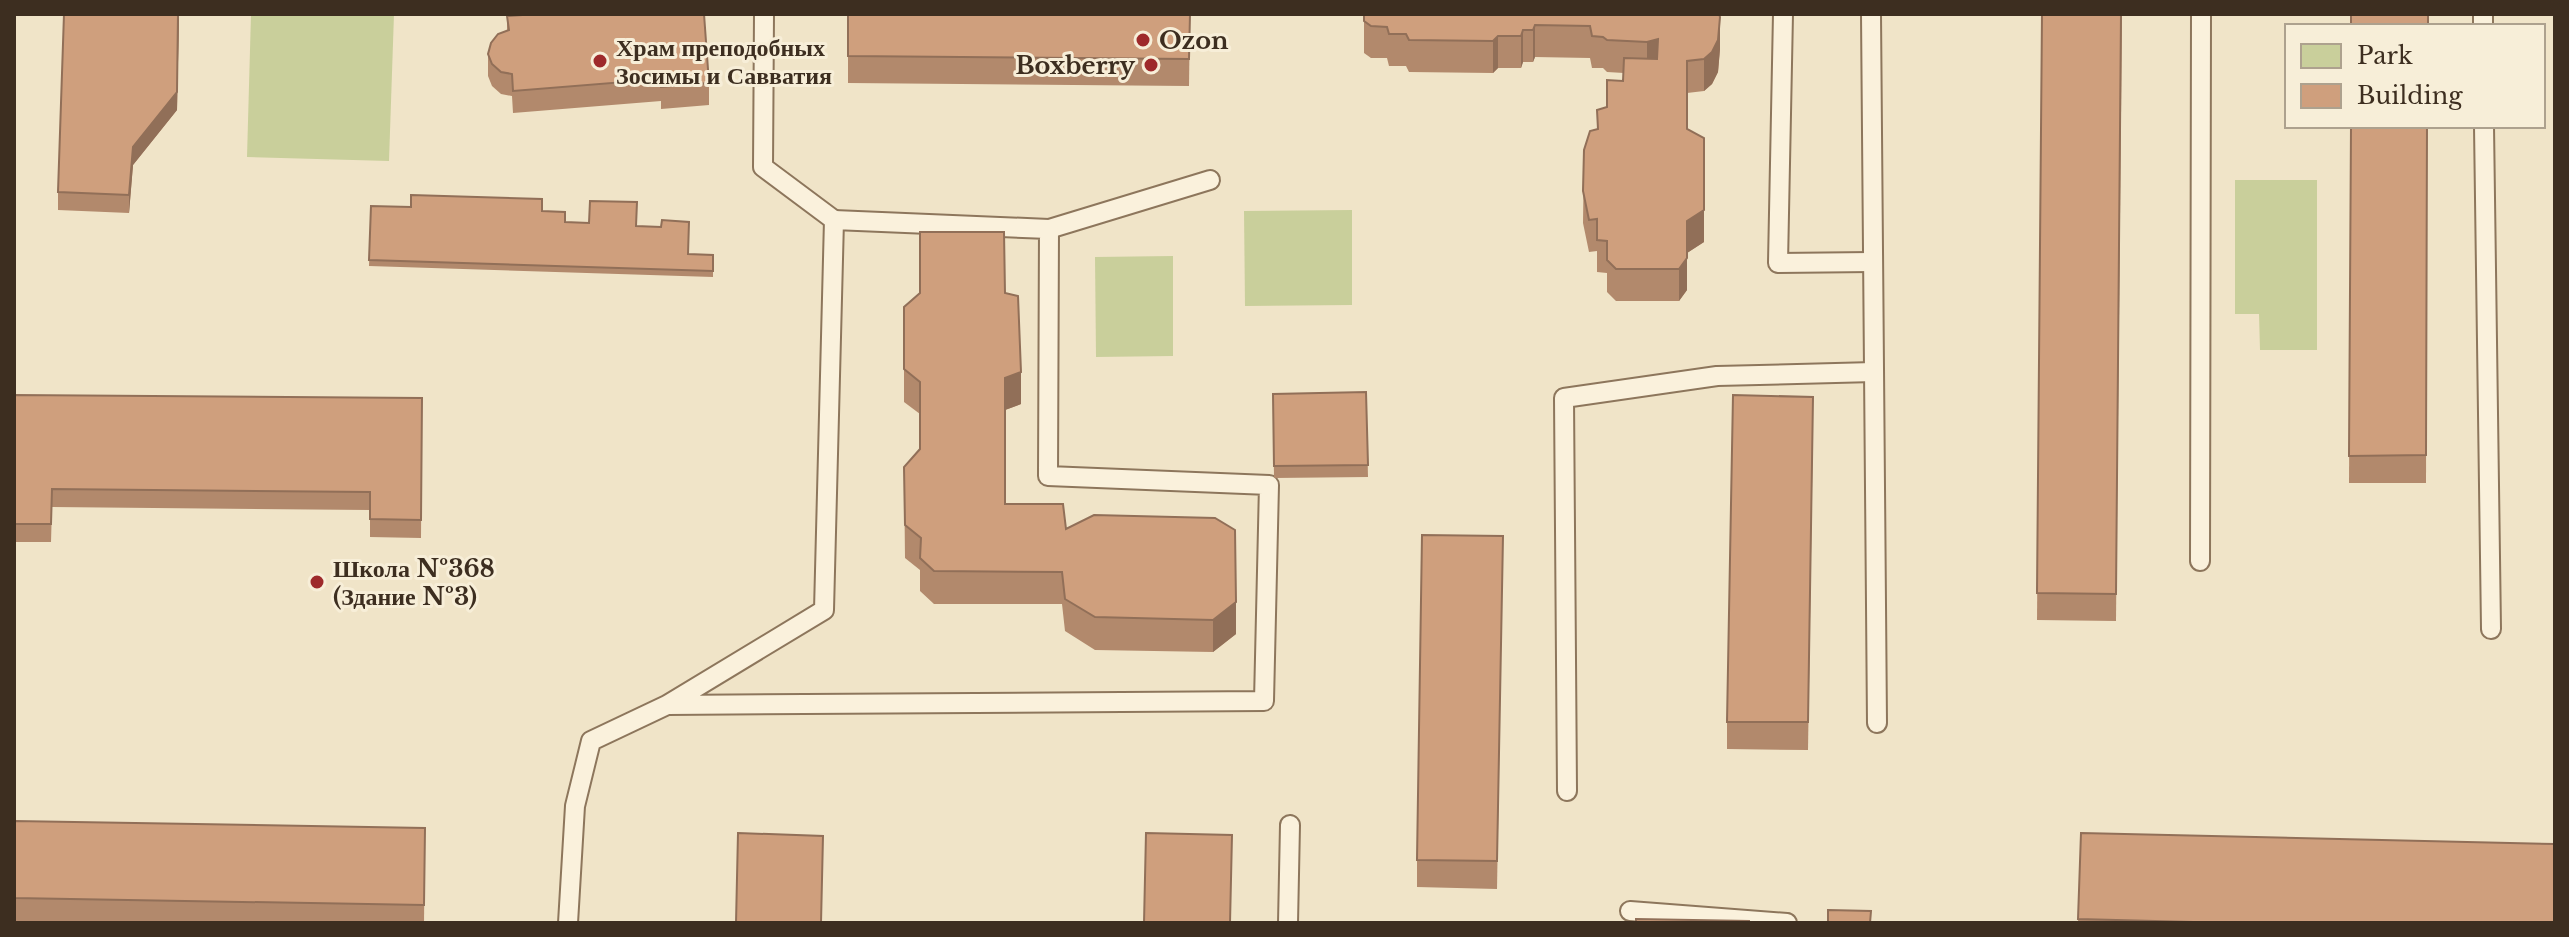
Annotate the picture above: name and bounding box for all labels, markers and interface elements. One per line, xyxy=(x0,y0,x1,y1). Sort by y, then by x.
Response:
legend xyxy=(2285,24,2545,128)
place label: Ozon xyxy=(1159,26,1229,55)
marker: Ozon xyxy=(1134,31,1152,49)
place label: Храм преподобных Зосимы и Савватия xyxy=(616,33,832,90)
text: Park xyxy=(2357,41,2413,70)
place label: Boxberry xyxy=(1015,51,1135,80)
marker: Храм преподобных Зосимы и Савватия xyxy=(591,52,609,70)
marker: Boxberry xyxy=(1142,56,1160,74)
text: Building xyxy=(2357,81,2463,110)
place label: Школа №368 (Здание №3) xyxy=(333,554,495,611)
marker: Школа №368 (Здание №3) xyxy=(308,573,326,591)

